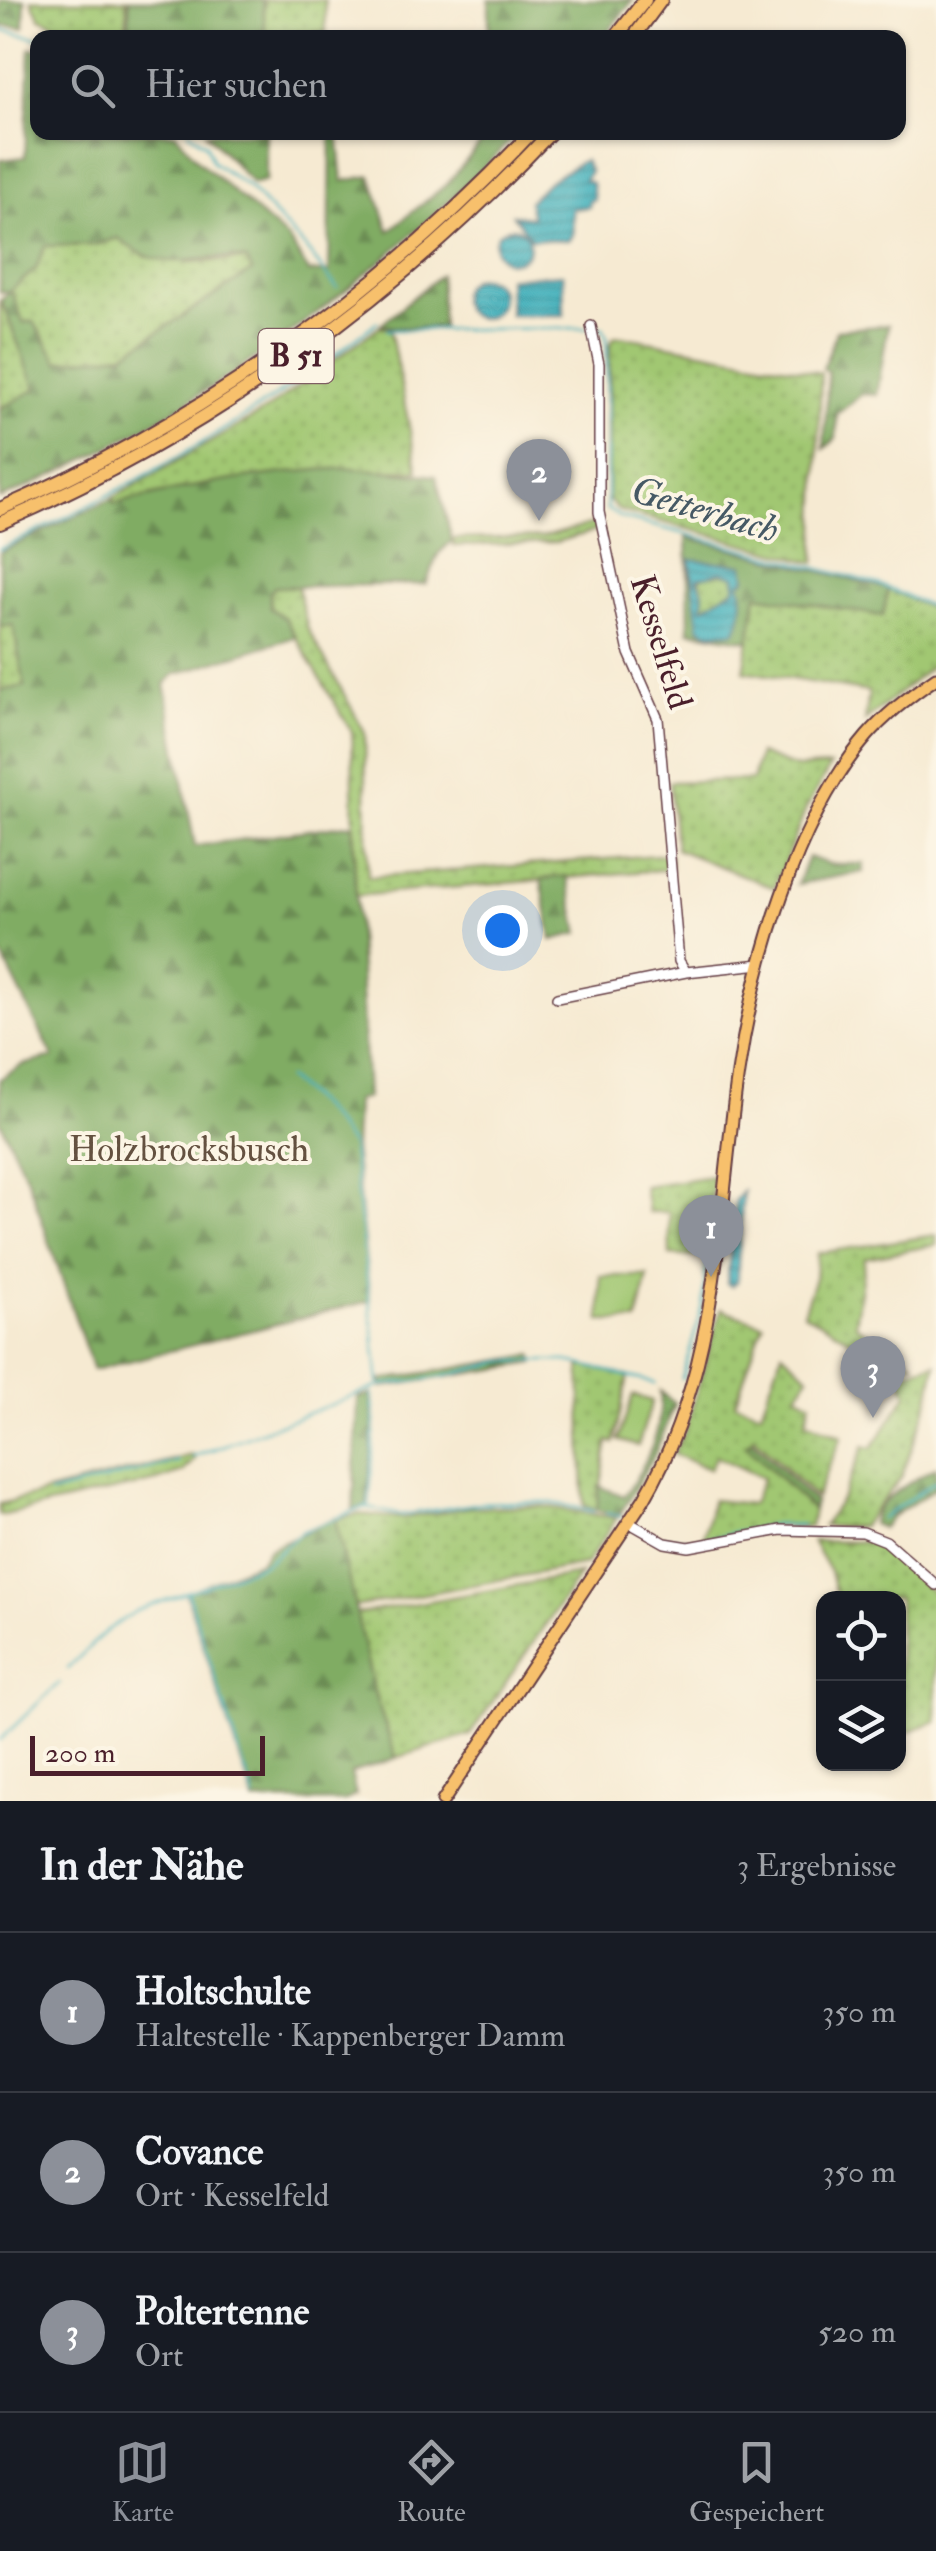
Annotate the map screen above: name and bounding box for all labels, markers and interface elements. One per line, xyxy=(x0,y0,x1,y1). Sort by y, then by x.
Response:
search box xyxy=(30,30,906,140)
icon: search xyxy=(65,58,120,113)
text: Hier suchen xyxy=(145,61,328,109)
road number: B 51 xyxy=(258,329,334,383)
pin: 2 xyxy=(506,438,572,521)
water label: Getterbach xyxy=(626,466,784,554)
street label: Kesselfeld xyxy=(620,570,702,714)
your location xyxy=(477,905,528,956)
park label: Holzbrocksbusch xyxy=(69,1128,309,1172)
pin: 1 xyxy=(678,1194,744,1277)
pin: 3 xyxy=(840,1336,906,1418)
map controls xyxy=(816,1591,906,1771)
button: locate xyxy=(816,1591,906,1681)
button: layers xyxy=(816,1681,906,1771)
scale bar xyxy=(30,1731,265,1776)
text: 200 m xyxy=(45,1736,116,1771)
text: In der Nähe xyxy=(40,1840,244,1892)
text: 3 Ergebnisse xyxy=(737,1846,896,1886)
text: Holtschulte xyxy=(135,1968,311,2016)
text: 1 xyxy=(67,1992,78,2032)
text: 350 m xyxy=(822,1992,896,2032)
text: Haltestelle · Kappenberger Damm xyxy=(135,2016,565,2056)
text: Covance xyxy=(135,2128,263,2176)
text: 2 xyxy=(64,2152,81,2192)
text: 350 m xyxy=(822,2152,896,2192)
text: Ort · Kesselfeld xyxy=(135,2176,329,2216)
text: Poltertenne xyxy=(135,2288,309,2336)
text: 3 xyxy=(66,2312,79,2352)
text: 520 m xyxy=(818,2312,896,2352)
text: Ort xyxy=(135,2336,183,2376)
tab: Karte xyxy=(112,2435,174,2530)
tab: Route xyxy=(397,2435,466,2530)
tab: Gespeichert xyxy=(689,2435,824,2530)

